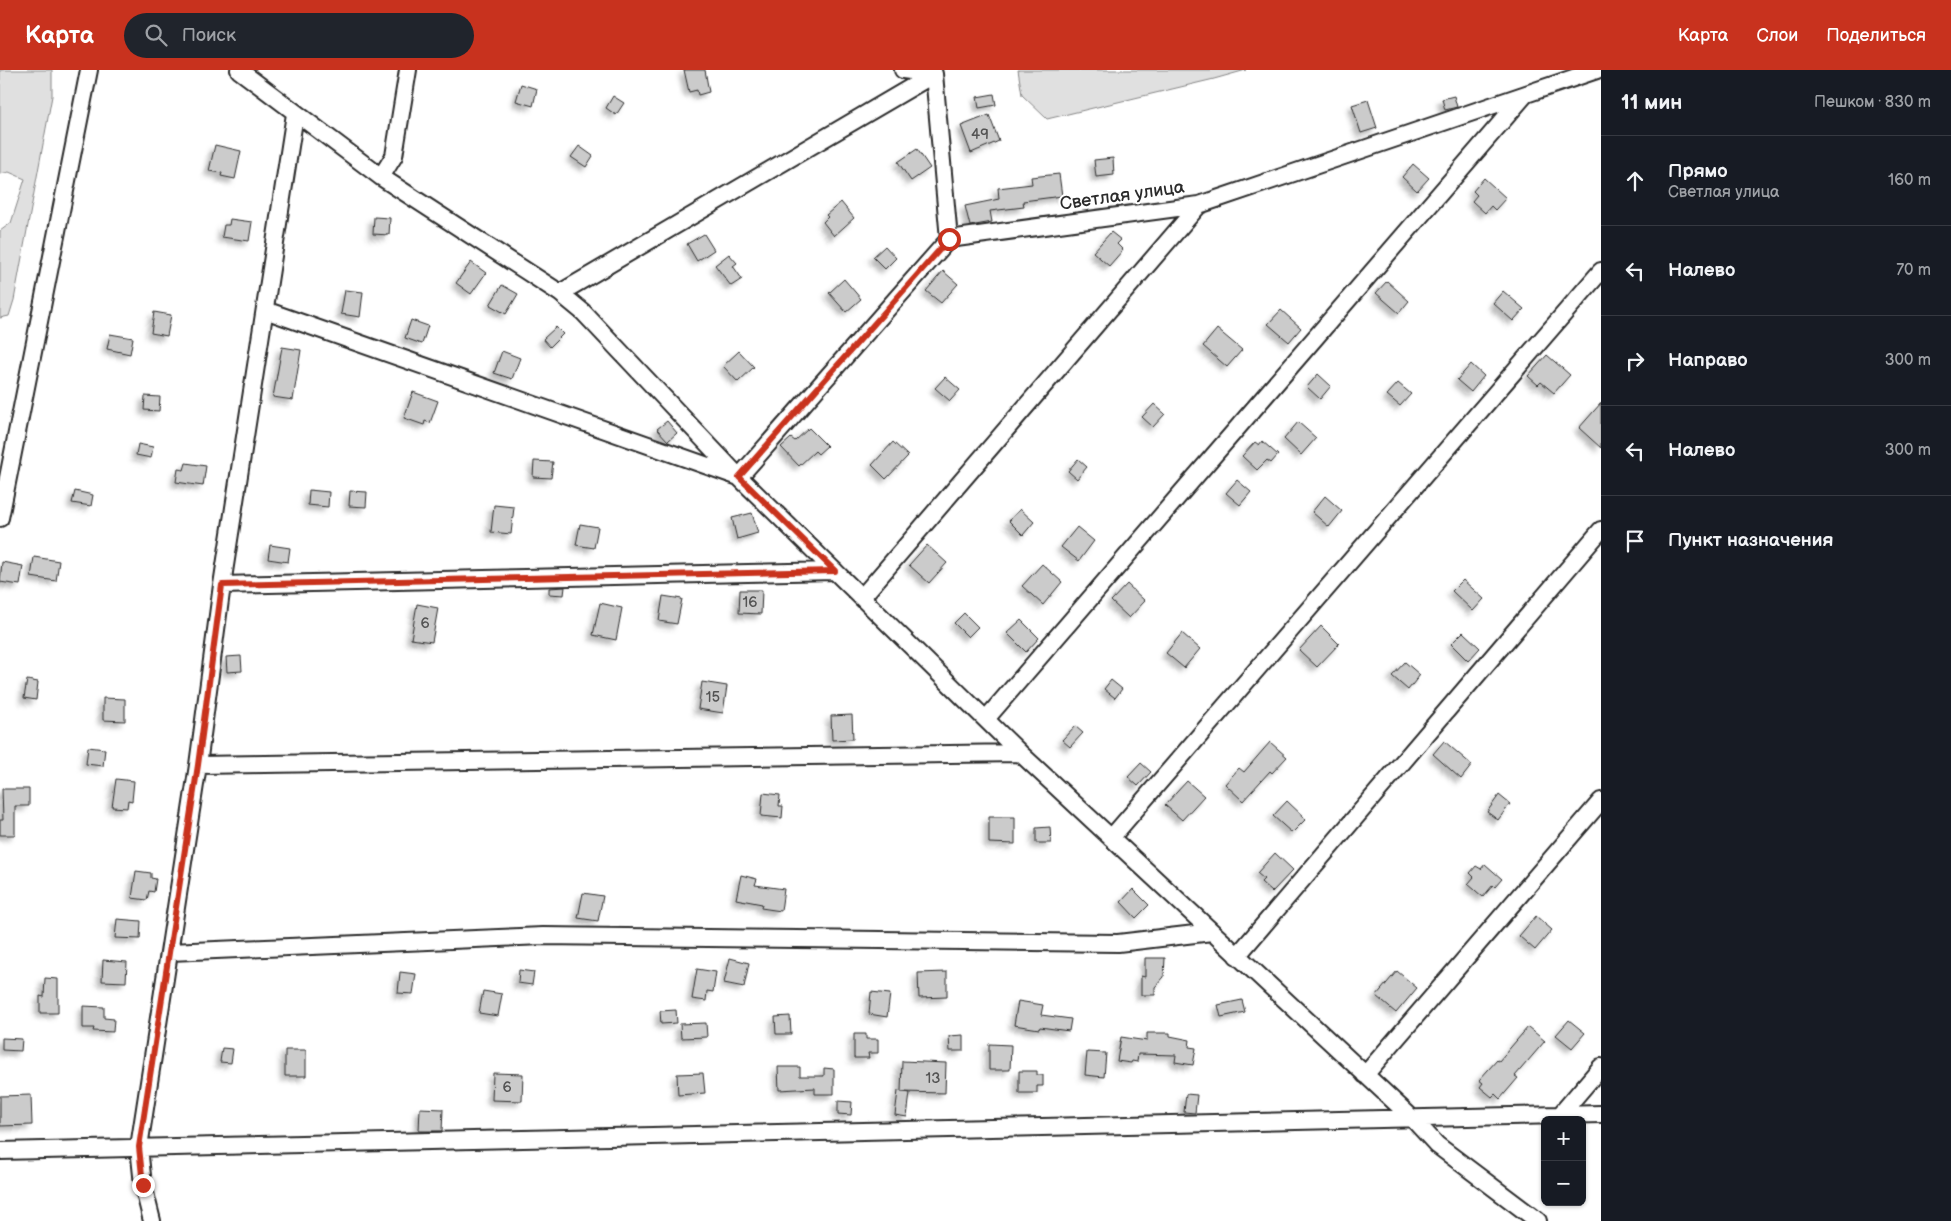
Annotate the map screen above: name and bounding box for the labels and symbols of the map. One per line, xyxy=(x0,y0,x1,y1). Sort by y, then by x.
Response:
house number: 49 xyxy=(971,125,989,144)
street label: Светлая улица xyxy=(1058,176,1186,215)
route start xyxy=(938,228,961,251)
house number: 16 xyxy=(743,593,757,612)
house number: 6 xyxy=(420,614,430,633)
house number: 15 xyxy=(706,688,720,707)
house number: 13 xyxy=(925,1069,941,1088)
house number: 6 xyxy=(502,1078,512,1097)
route end xyxy=(132,1174,155,1197)

